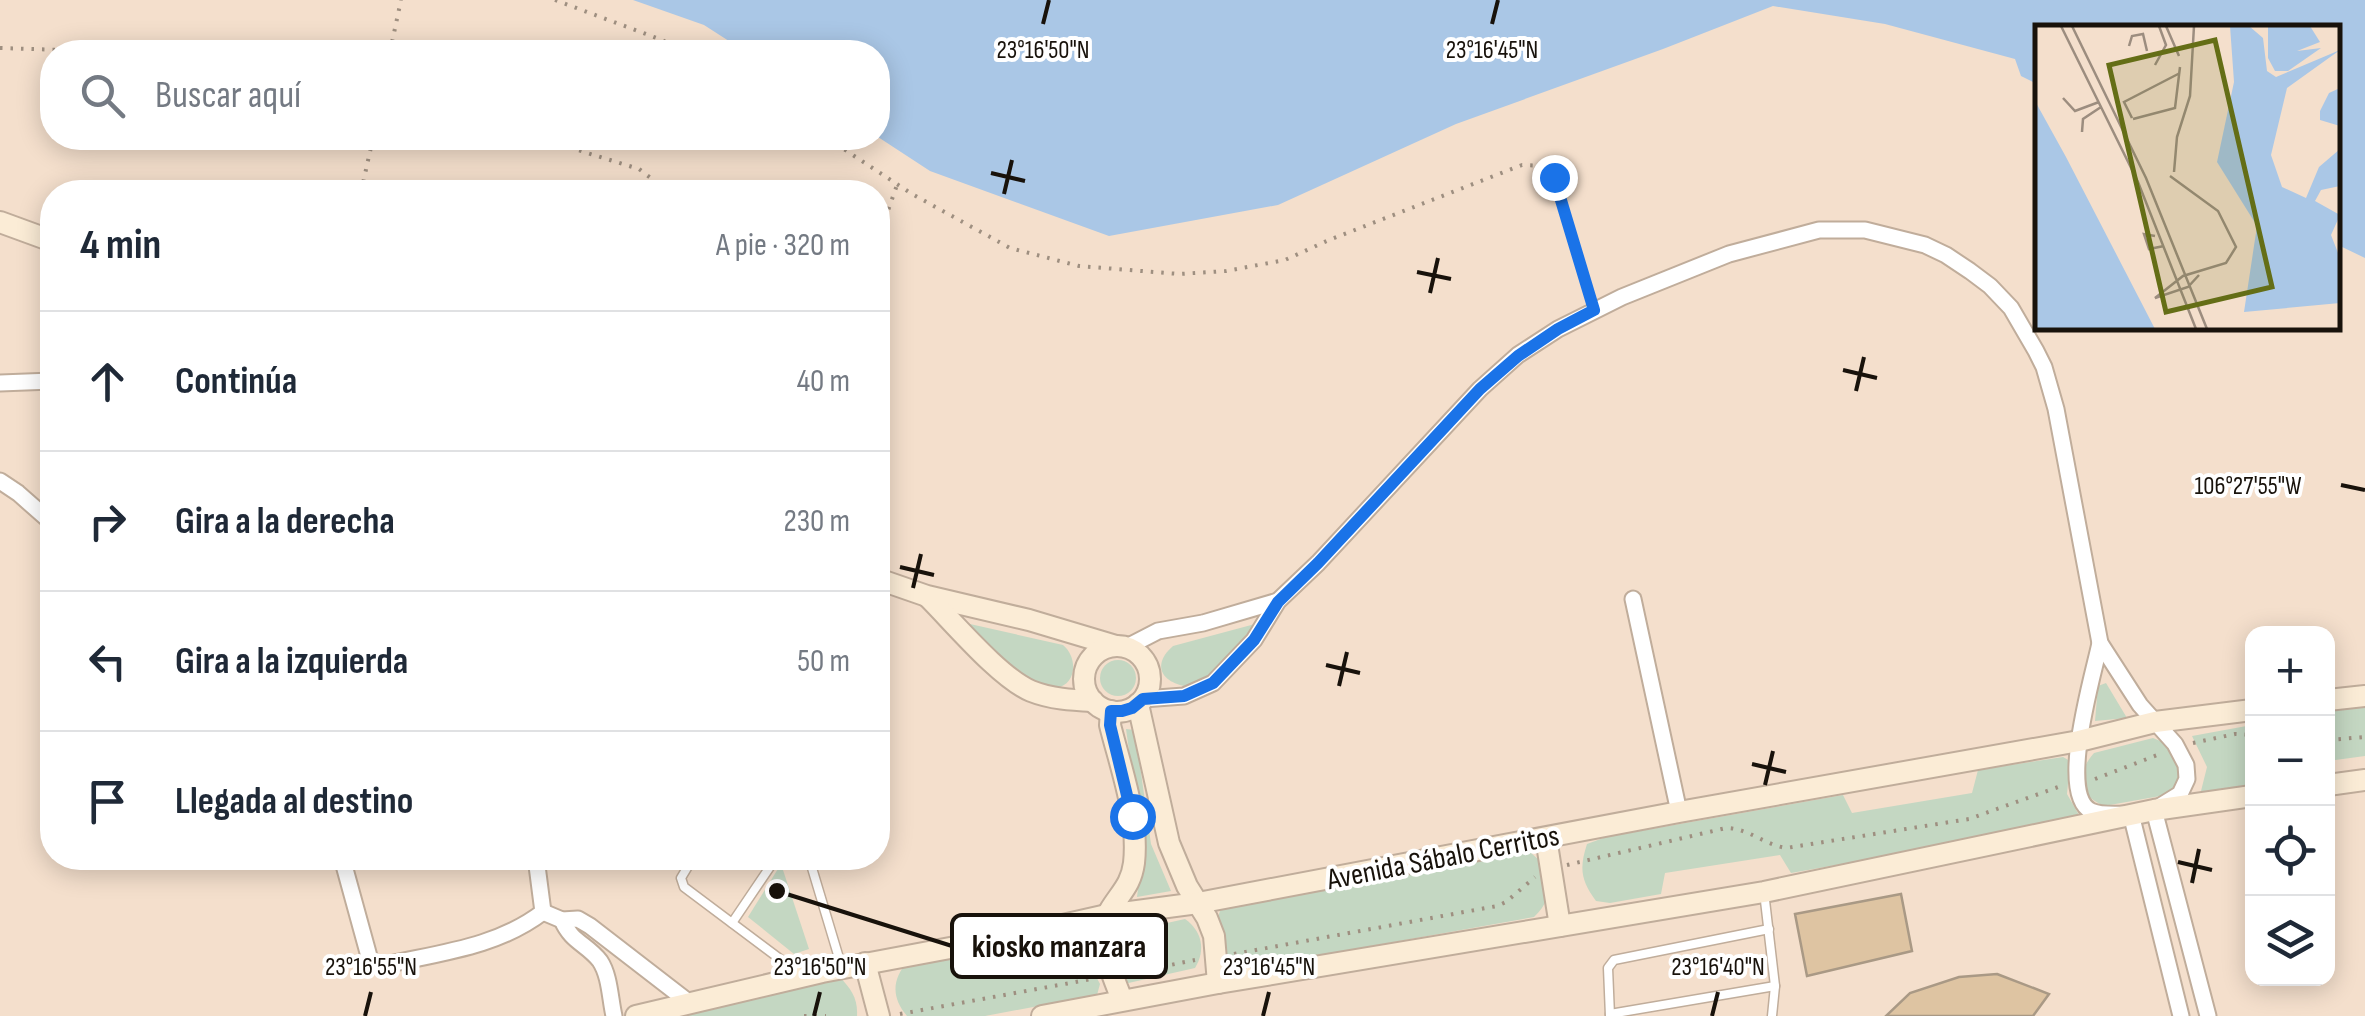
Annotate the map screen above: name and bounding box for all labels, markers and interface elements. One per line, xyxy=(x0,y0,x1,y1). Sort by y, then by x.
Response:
inset map xyxy=(2035,25,2340,330)
text: 23°16'50"N xyxy=(996,35,1090,66)
text: 23°16'45"N xyxy=(1446,35,1538,66)
search box xyxy=(40,40,890,150)
icon: search xyxy=(75,68,130,123)
text: Buscar aquí xyxy=(155,73,301,118)
route end xyxy=(1532,155,1578,201)
text: 4 min xyxy=(80,220,161,271)
text: A pie · 320 m xyxy=(716,226,850,265)
icon: ahead xyxy=(80,354,135,409)
text: Continúa xyxy=(175,359,297,404)
text: 40 m xyxy=(797,362,850,401)
text: 106°27'55"W xyxy=(2195,471,2301,502)
icon: right xyxy=(80,494,135,549)
text: Gira a la derecha xyxy=(175,499,395,544)
text: 230 m xyxy=(783,502,850,541)
map controls xyxy=(2245,626,2335,986)
button: + xyxy=(2245,626,2335,716)
icon: left xyxy=(80,634,135,689)
text: Gira a la izquierda xyxy=(175,639,408,684)
text: 50 m xyxy=(797,642,850,681)
button: − xyxy=(2245,716,2335,806)
icon: arrive xyxy=(80,774,135,829)
text: Llegada al destino xyxy=(175,779,413,824)
route start xyxy=(1110,794,1156,840)
button: locate xyxy=(2245,806,2335,896)
street label: Avenida Sábalo Cerritos xyxy=(1323,818,1562,898)
button: layers xyxy=(2245,896,2335,986)
callout: kiosko manzara xyxy=(952,915,1166,977)
text: kiosko manzara xyxy=(972,928,1146,967)
text: 23°16'55"N xyxy=(325,952,417,983)
text: 23°16'50"N xyxy=(773,952,867,983)
text: 23°16'45"N xyxy=(1223,952,1315,983)
text: 23°16'40"N xyxy=(1671,952,1765,983)

